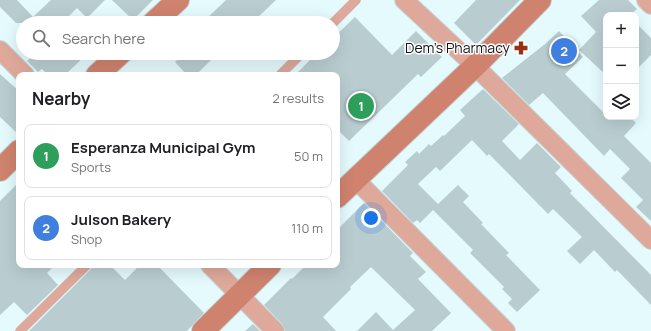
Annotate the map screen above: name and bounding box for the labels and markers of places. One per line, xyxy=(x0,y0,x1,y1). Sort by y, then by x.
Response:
pin: 2 xyxy=(551,36,577,66)
place label: Dem's Pharmacy xyxy=(405,38,511,57)
pharmacy icon: Dem's Pharmacy xyxy=(513,40,529,56)
pin: 1 xyxy=(348,91,374,121)

